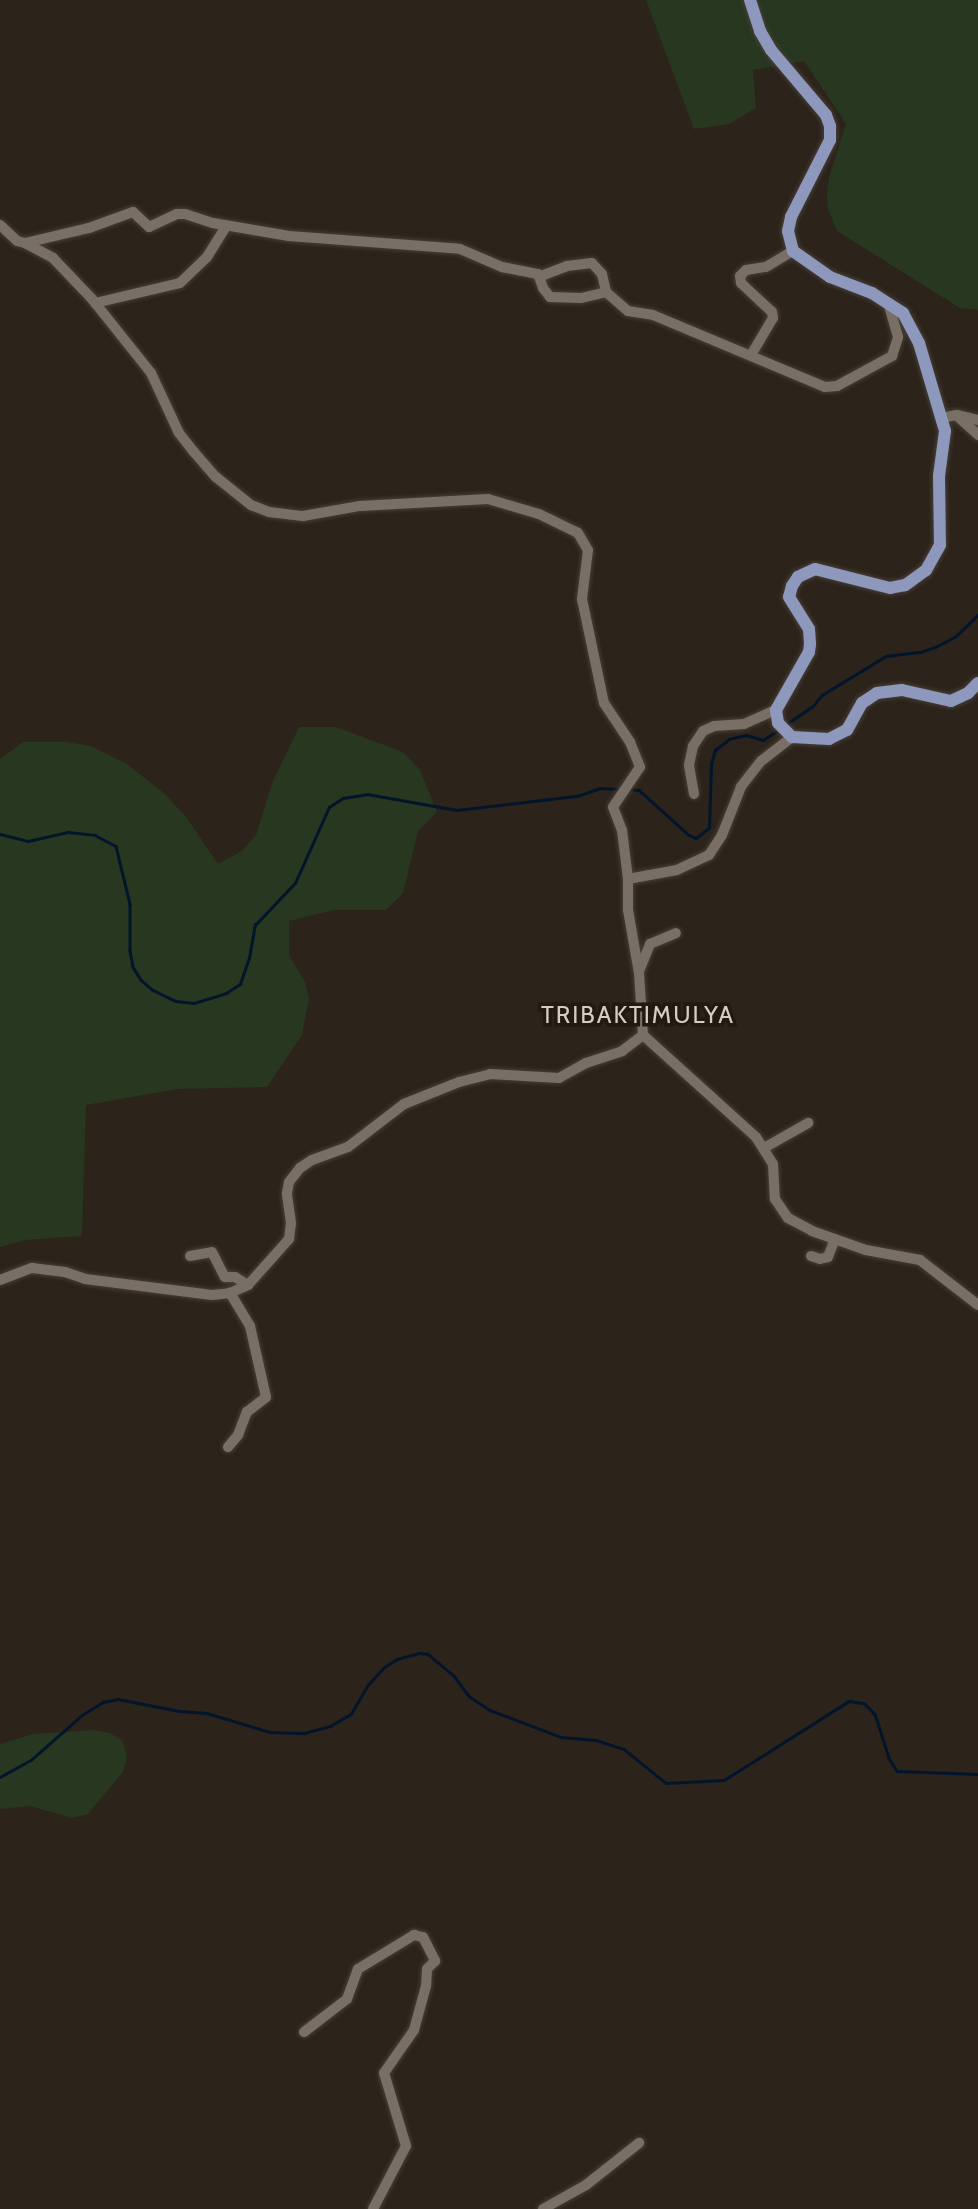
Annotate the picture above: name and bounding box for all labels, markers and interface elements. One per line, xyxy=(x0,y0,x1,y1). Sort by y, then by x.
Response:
district label: TRIBAKTIMULYA xyxy=(543,1001,733,1029)

